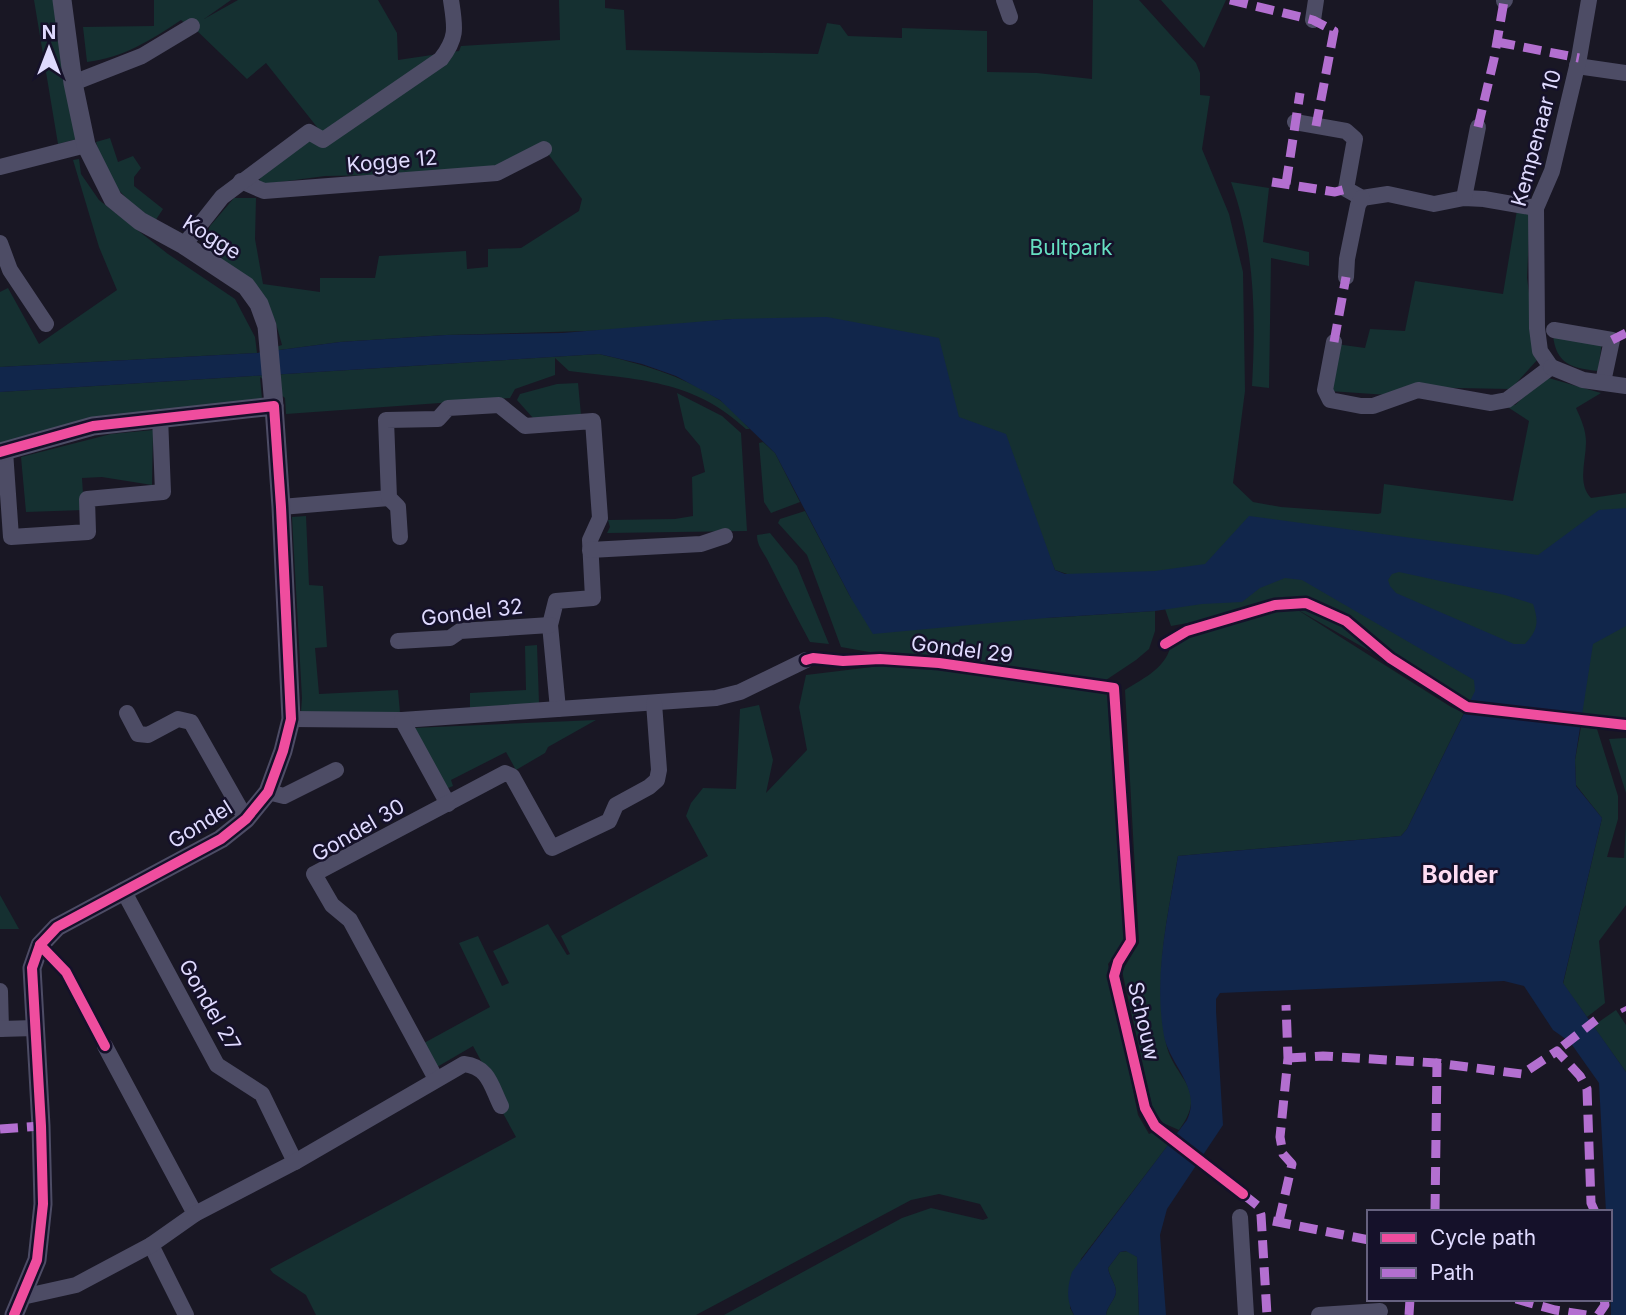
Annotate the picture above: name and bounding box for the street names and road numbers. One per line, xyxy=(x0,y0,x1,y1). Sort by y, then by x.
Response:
street label: Kempenaar 10 xyxy=(1506,67,1566,209)
street label: Kogge 12 xyxy=(346,145,438,177)
street label: Kogge xyxy=(178,209,246,265)
street label: Gondel 32 xyxy=(420,593,524,631)
street label: Gondel 29 xyxy=(910,630,1014,668)
street label: Gondel 30 xyxy=(307,793,409,867)
street label: Gondel xyxy=(163,795,237,853)
street label: Gondel 27 xyxy=(174,955,246,1055)
street label: Schouw xyxy=(1123,979,1165,1063)

